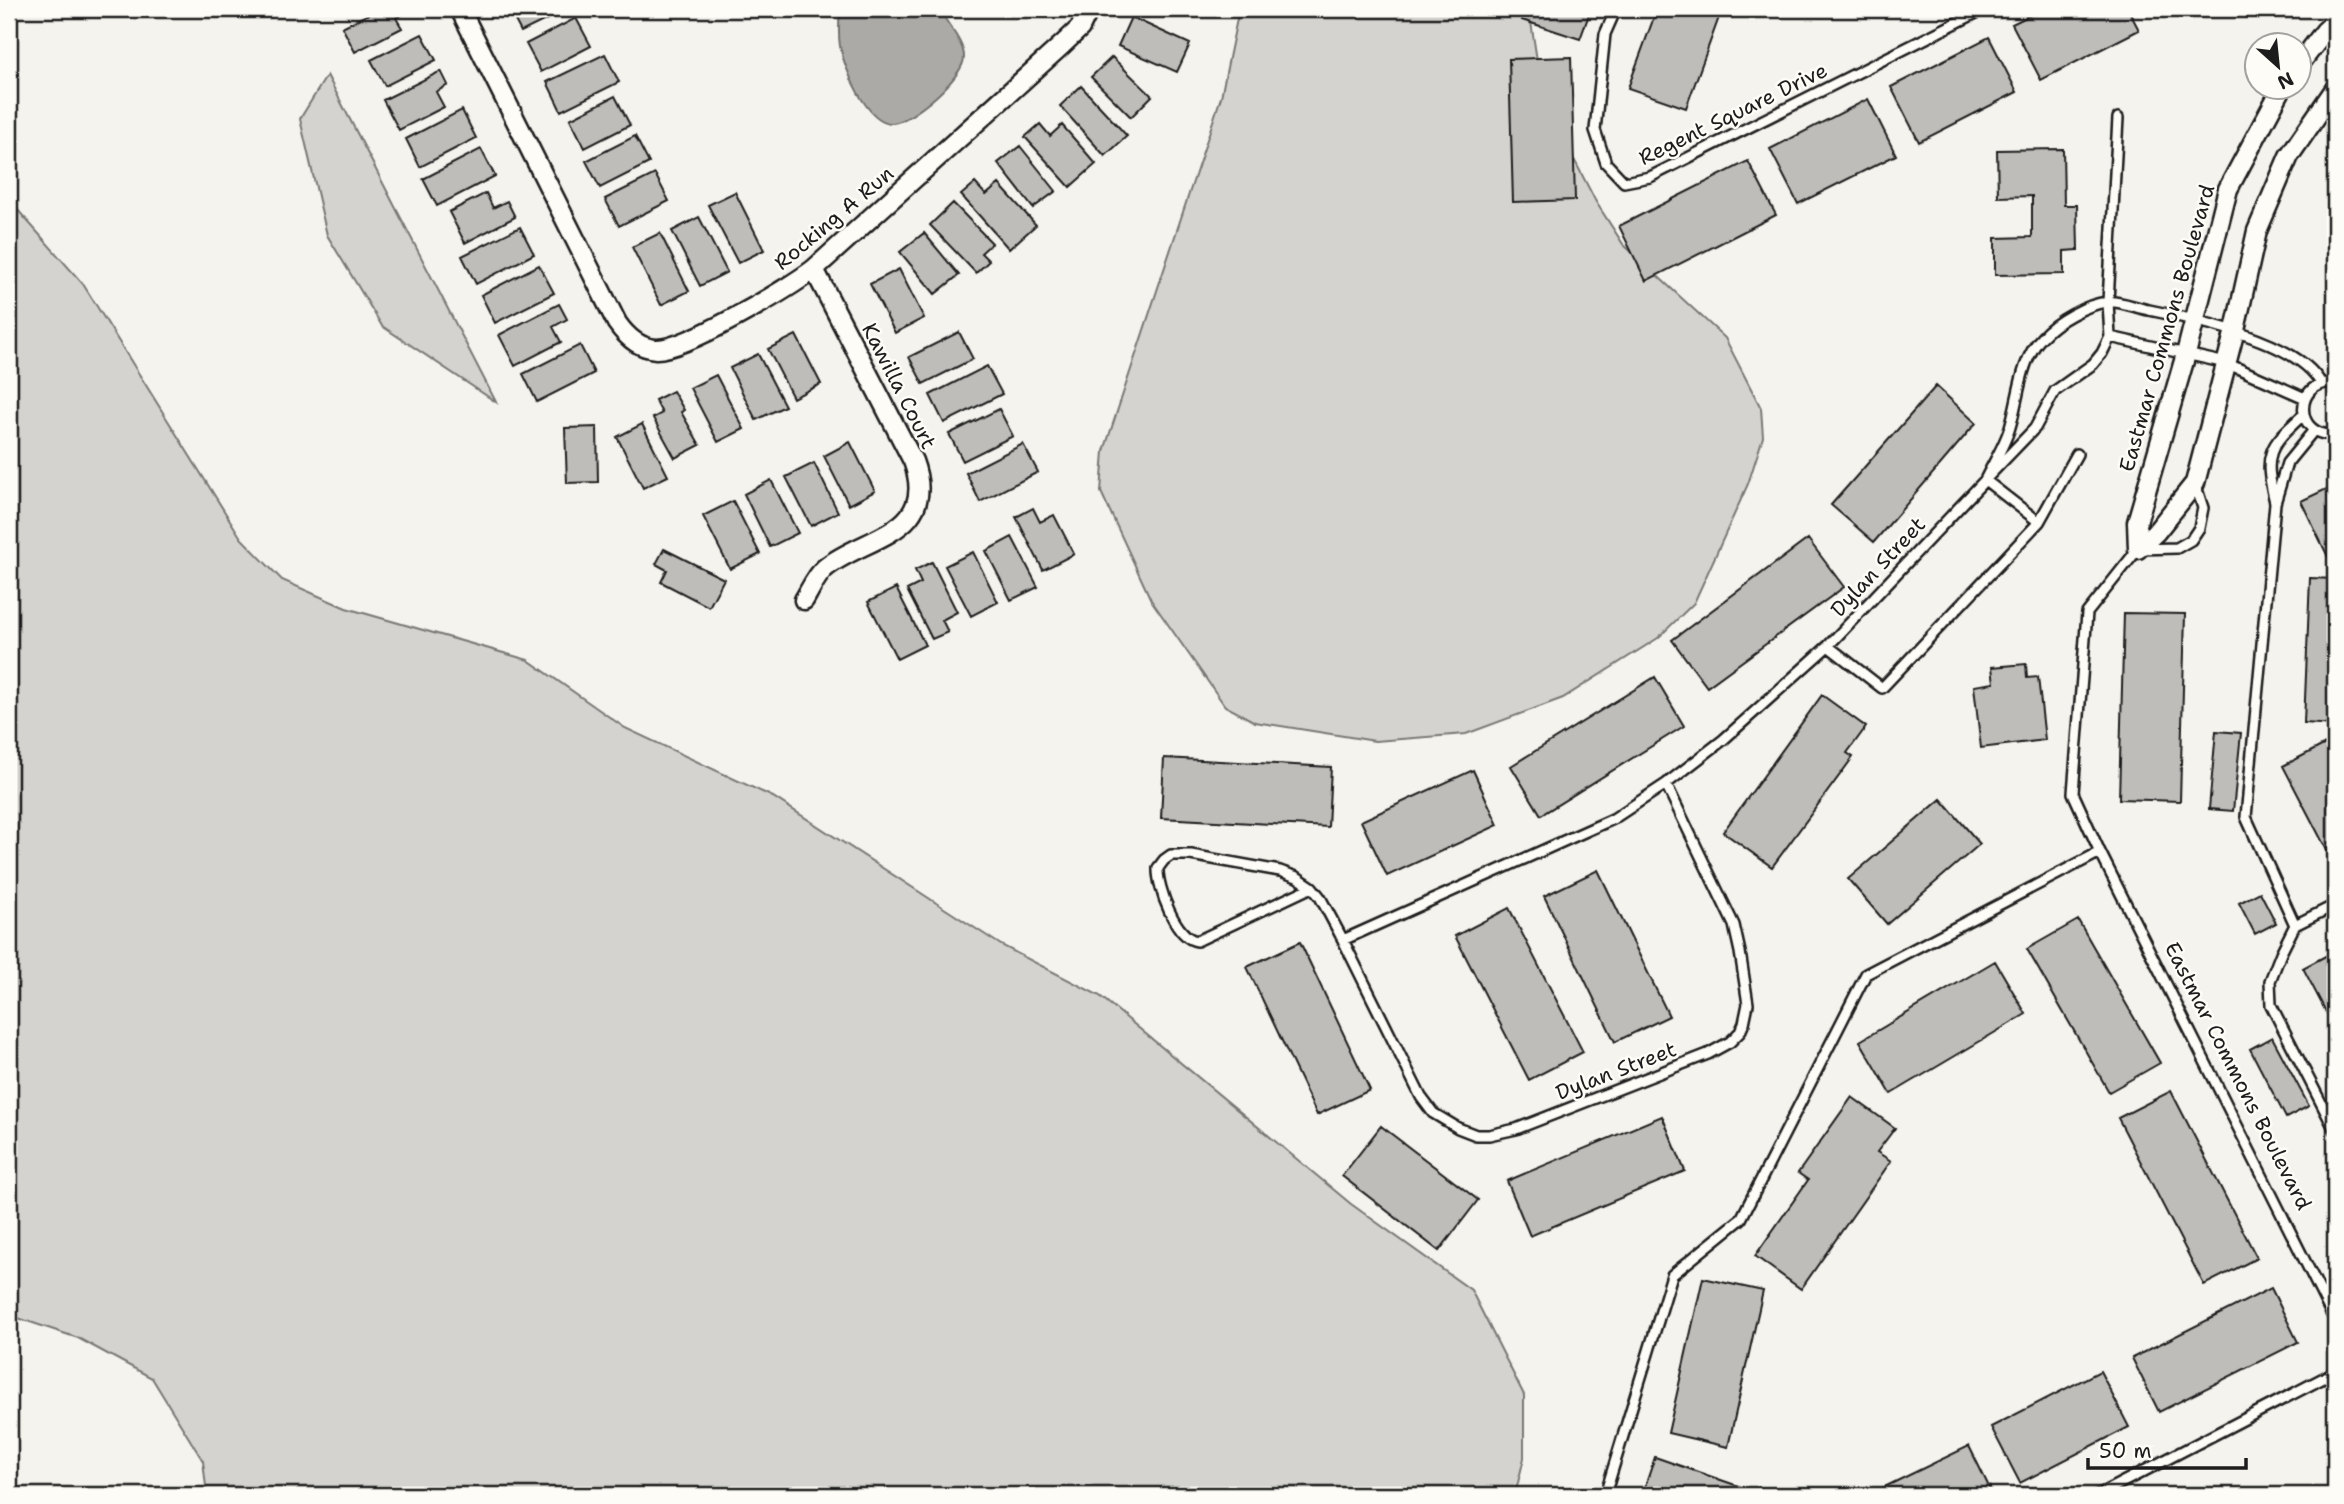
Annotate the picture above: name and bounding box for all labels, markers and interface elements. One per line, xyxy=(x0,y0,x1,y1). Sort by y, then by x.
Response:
north arrow xyxy=(2242,32,2312,102)
street label: Regent Square Drive xyxy=(1634,56,1832,172)
text: N xyxy=(2273,66,2298,95)
street label: Rocking A Run xyxy=(768,160,900,276)
street label: Eastmar Commons Boulevard xyxy=(2113,181,2221,475)
street label: Kawilla Court xyxy=(855,318,943,454)
street label: Dylan Street xyxy=(1824,511,1932,623)
street label: Eastmar Commons Boulevard xyxy=(2158,937,2318,1215)
street label: Dylan Street xyxy=(1552,1035,1680,1107)
scale bar xyxy=(2088,1427,2246,1471)
text: 50 m xyxy=(2099,1437,2152,1465)

